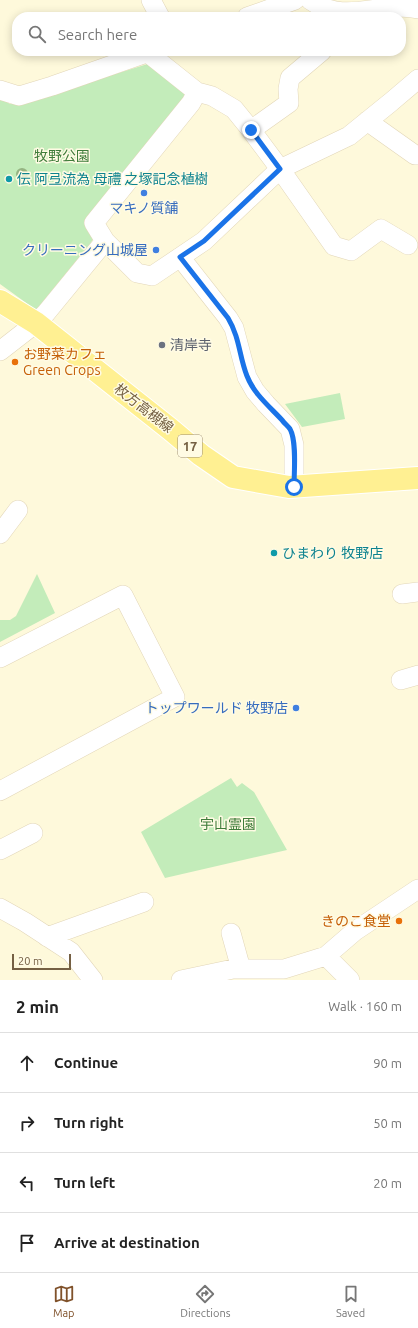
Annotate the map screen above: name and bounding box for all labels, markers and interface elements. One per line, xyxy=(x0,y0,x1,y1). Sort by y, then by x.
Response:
search box xyxy=(12,12,406,56)
icon: search xyxy=(26,23,48,45)
text: Search here xyxy=(58,26,137,43)
route end xyxy=(242,121,260,139)
park label: 牧野公園 xyxy=(34,148,90,164)
place label: 伝 阿弖流為 母禮 之塚記念植樹 xyxy=(17,171,209,187)
marker: 伝 阿弖流為 母禮 之塚記念植樹 xyxy=(4,174,14,184)
marker: マキノ質舗 xyxy=(139,188,149,198)
place label: マキノ質舗 xyxy=(109,200,179,216)
place label: クリーニング山城屋 xyxy=(22,242,148,258)
marker: クリーニング山城屋 xyxy=(151,245,161,255)
place label: 清岸寺 xyxy=(170,337,212,353)
marker: 清岸寺 xyxy=(157,340,167,350)
place label: お野菜カフェ Green Crops xyxy=(23,346,107,378)
marker: お野菜カフェ Green Crops xyxy=(10,357,20,367)
street label: 枚方高槻線 xyxy=(111,380,177,436)
road number: 17 xyxy=(178,435,202,457)
route start xyxy=(285,478,303,496)
place label: ひまわり 牧野店 xyxy=(282,545,383,561)
marker: ひまわり 牧野店 xyxy=(269,548,279,558)
place label: トップワールド 牧野店 xyxy=(145,700,288,716)
marker: トップワールド 牧野店 xyxy=(291,703,301,713)
park label: 宇山霊園 xyxy=(200,816,256,832)
place label: きのこ食堂 xyxy=(321,913,391,929)
marker: きのこ食堂 xyxy=(394,916,404,926)
scale bar xyxy=(12,952,71,971)
text: 20 m xyxy=(18,955,42,967)
text: 2 min xyxy=(16,997,59,1016)
text: Walk · 160 m xyxy=(328,999,402,1013)
icon: ahead xyxy=(16,1052,38,1074)
text: Continue xyxy=(54,1054,118,1071)
text: 90 m xyxy=(373,1056,402,1070)
icon: right xyxy=(16,1112,38,1134)
text: Turn right xyxy=(54,1114,124,1131)
text: 50 m xyxy=(373,1116,402,1130)
icon: left xyxy=(16,1172,38,1194)
text: Turn left xyxy=(54,1174,115,1191)
text: 20 m xyxy=(373,1176,402,1190)
icon: arrive xyxy=(16,1232,38,1254)
text: Arrive at destination xyxy=(54,1234,200,1251)
tab: Map xyxy=(53,1283,75,1319)
tab: Directions xyxy=(180,1283,230,1319)
tab: Saved xyxy=(336,1283,365,1319)

